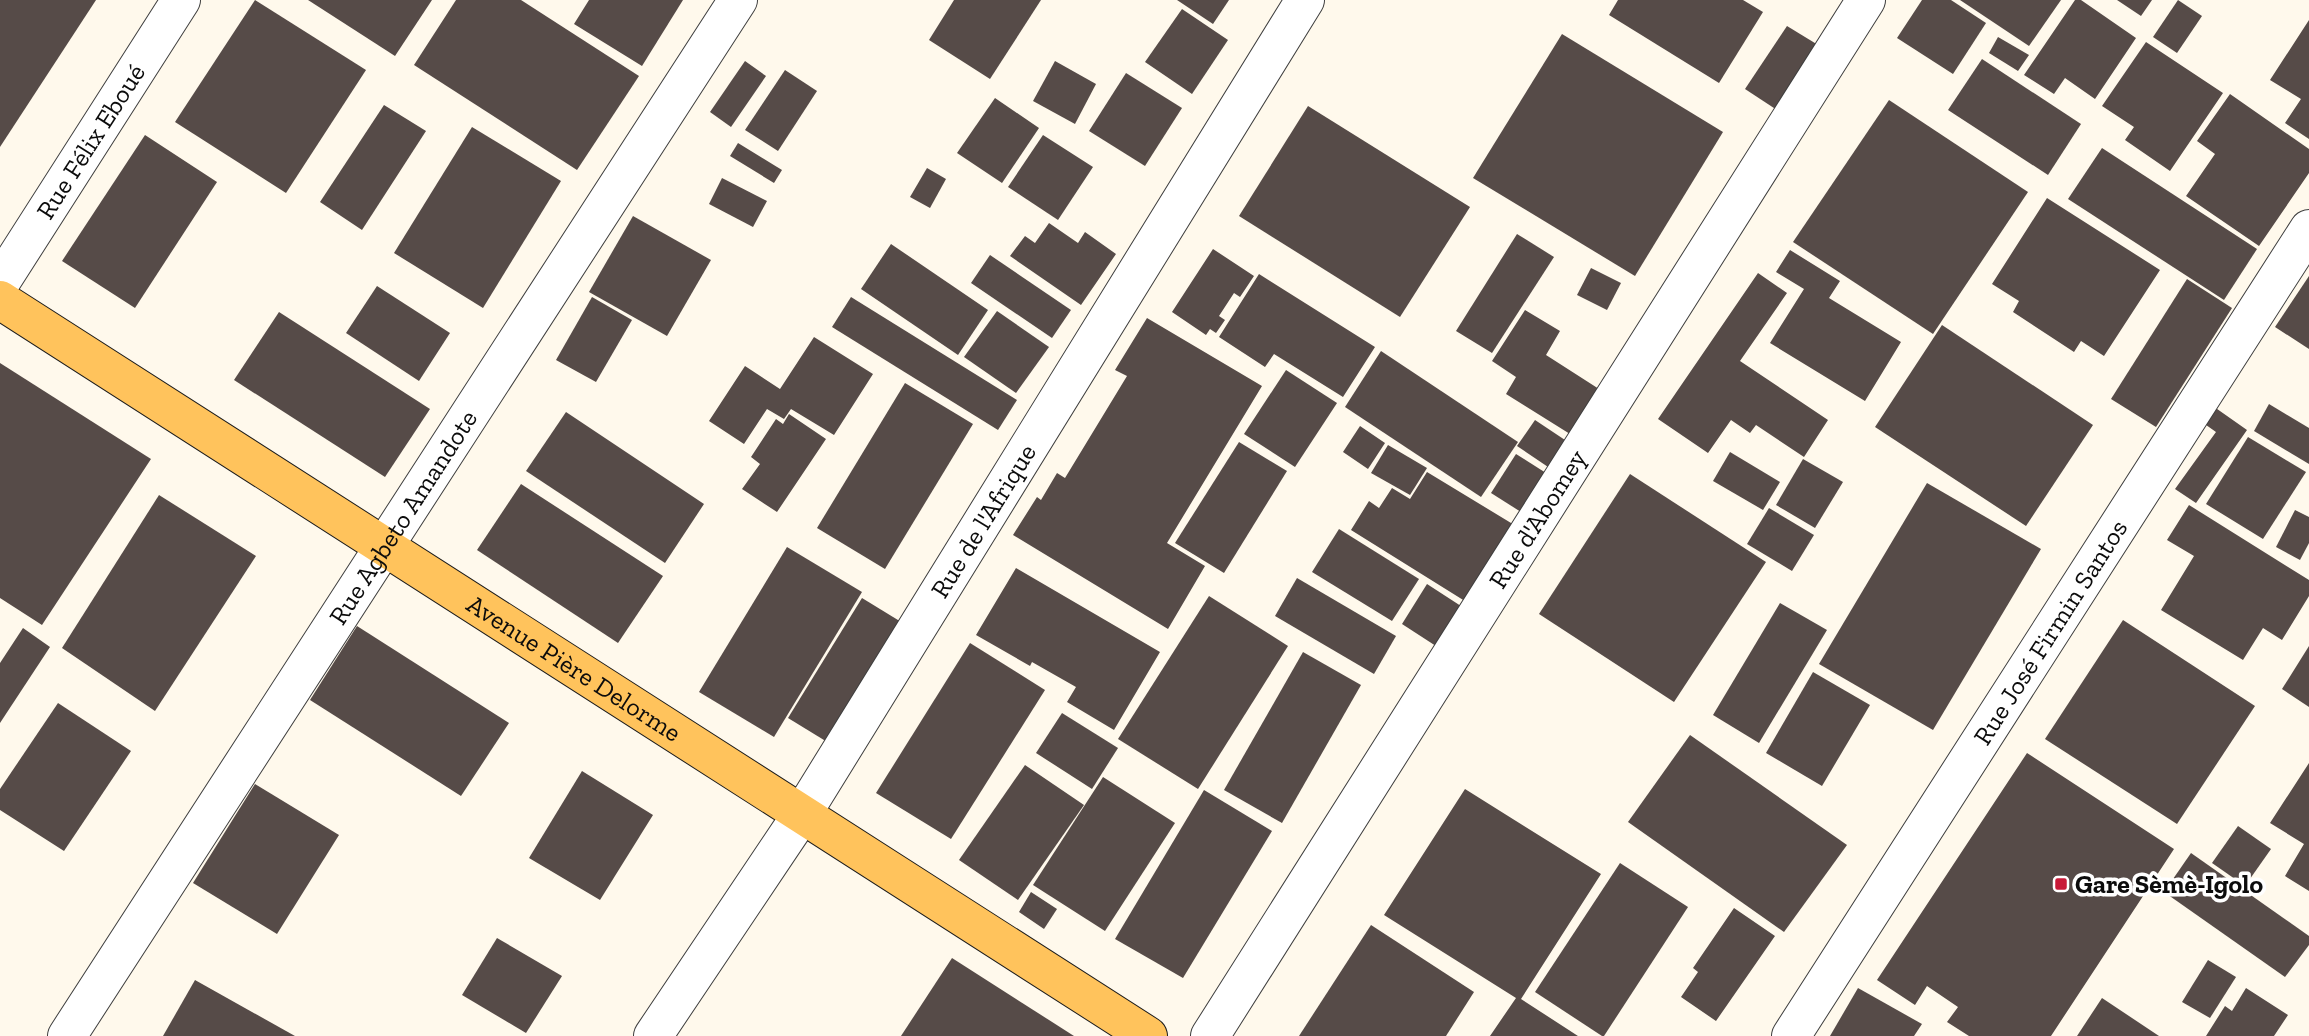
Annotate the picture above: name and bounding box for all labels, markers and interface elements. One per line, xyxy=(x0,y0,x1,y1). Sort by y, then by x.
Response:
street label: Rue Félix Eboué xyxy=(29,58,152,225)
street label: Rue Agbeto Amandote xyxy=(322,404,484,631)
street label: Rue de l'Afrique xyxy=(923,438,1043,604)
street label: Rue d'Abomey xyxy=(1482,443,1593,594)
street label: Rue José Firmin Santos xyxy=(1966,513,2134,751)
street label: Avenue Pière Delorme xyxy=(461,588,687,749)
place label: Gare Sèmè-Igolo xyxy=(2075,868,2263,900)
marker: Gare Sèmè-Igolo xyxy=(2053,876,2069,892)

